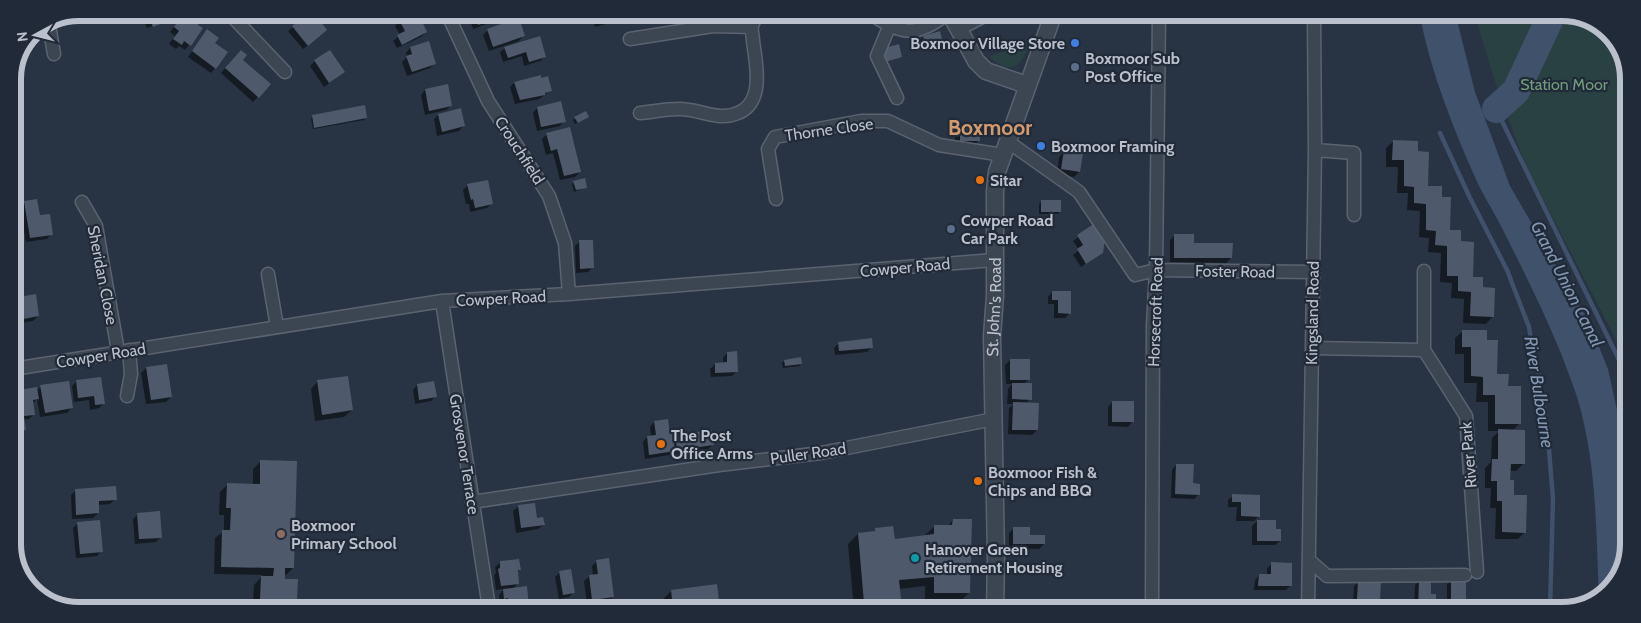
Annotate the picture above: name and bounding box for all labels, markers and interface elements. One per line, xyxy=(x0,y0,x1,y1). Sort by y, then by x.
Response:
north arrow xyxy=(10,10,60,60)
text: N xyxy=(13,31,32,43)
place label: Boxmoor Village Store xyxy=(910,34,1065,53)
marker: Boxmoor Village Store xyxy=(1069,37,1081,49)
place label: Boxmoor Sub Post Office xyxy=(1085,49,1180,86)
marker: Boxmoor Sub Post Office xyxy=(1069,61,1081,73)
park label: Station Moor xyxy=(1520,75,1609,94)
street label: Crouchfield xyxy=(491,113,549,188)
street label: Thorne Close xyxy=(784,114,874,145)
district label: Boxmoor xyxy=(948,115,1032,140)
place label: Boxmoor Framing xyxy=(1051,137,1174,156)
marker: Boxmoor Framing xyxy=(1035,140,1047,152)
place label: Sitar xyxy=(990,171,1022,190)
marker: Sitar xyxy=(974,174,986,186)
place label: Cowper Road Car Park xyxy=(961,211,1053,248)
water label: Grand Union Canal xyxy=(1526,217,1609,351)
marker: Cowper Road Car Park xyxy=(945,223,957,235)
street label: Sheridan Close xyxy=(84,224,121,326)
street label: Cowper Road xyxy=(859,254,951,281)
street label: Horsecroft Road xyxy=(1144,257,1167,367)
street label: St. John's Road xyxy=(983,258,1005,357)
street label: Foster Road xyxy=(1195,261,1275,282)
street label: Kingsland Road xyxy=(1302,261,1323,365)
street label: Cowper Road xyxy=(455,287,547,310)
water label: River Bulbourne xyxy=(1519,335,1559,449)
street label: Cowper Road xyxy=(55,339,147,372)
street label: Grosvenor Terrace xyxy=(446,392,483,516)
street label: River Park xyxy=(1456,420,1481,489)
place label: The Post Office Arms xyxy=(671,426,753,463)
marker: The Post Office Arms xyxy=(655,438,667,450)
street label: Puller Road xyxy=(769,439,847,468)
place label: Boxmoor Fish & Chips and BBQ xyxy=(988,463,1097,500)
marker: Boxmoor Fish & Chips and BBQ xyxy=(972,475,984,487)
place label: Boxmoor Primary School xyxy=(291,516,397,553)
marker: Boxmoor Primary School xyxy=(275,528,287,540)
place label: Hanover Green Retirement Housing xyxy=(925,540,1063,577)
marker: Hanover Green Retirement Housing xyxy=(909,552,921,564)

